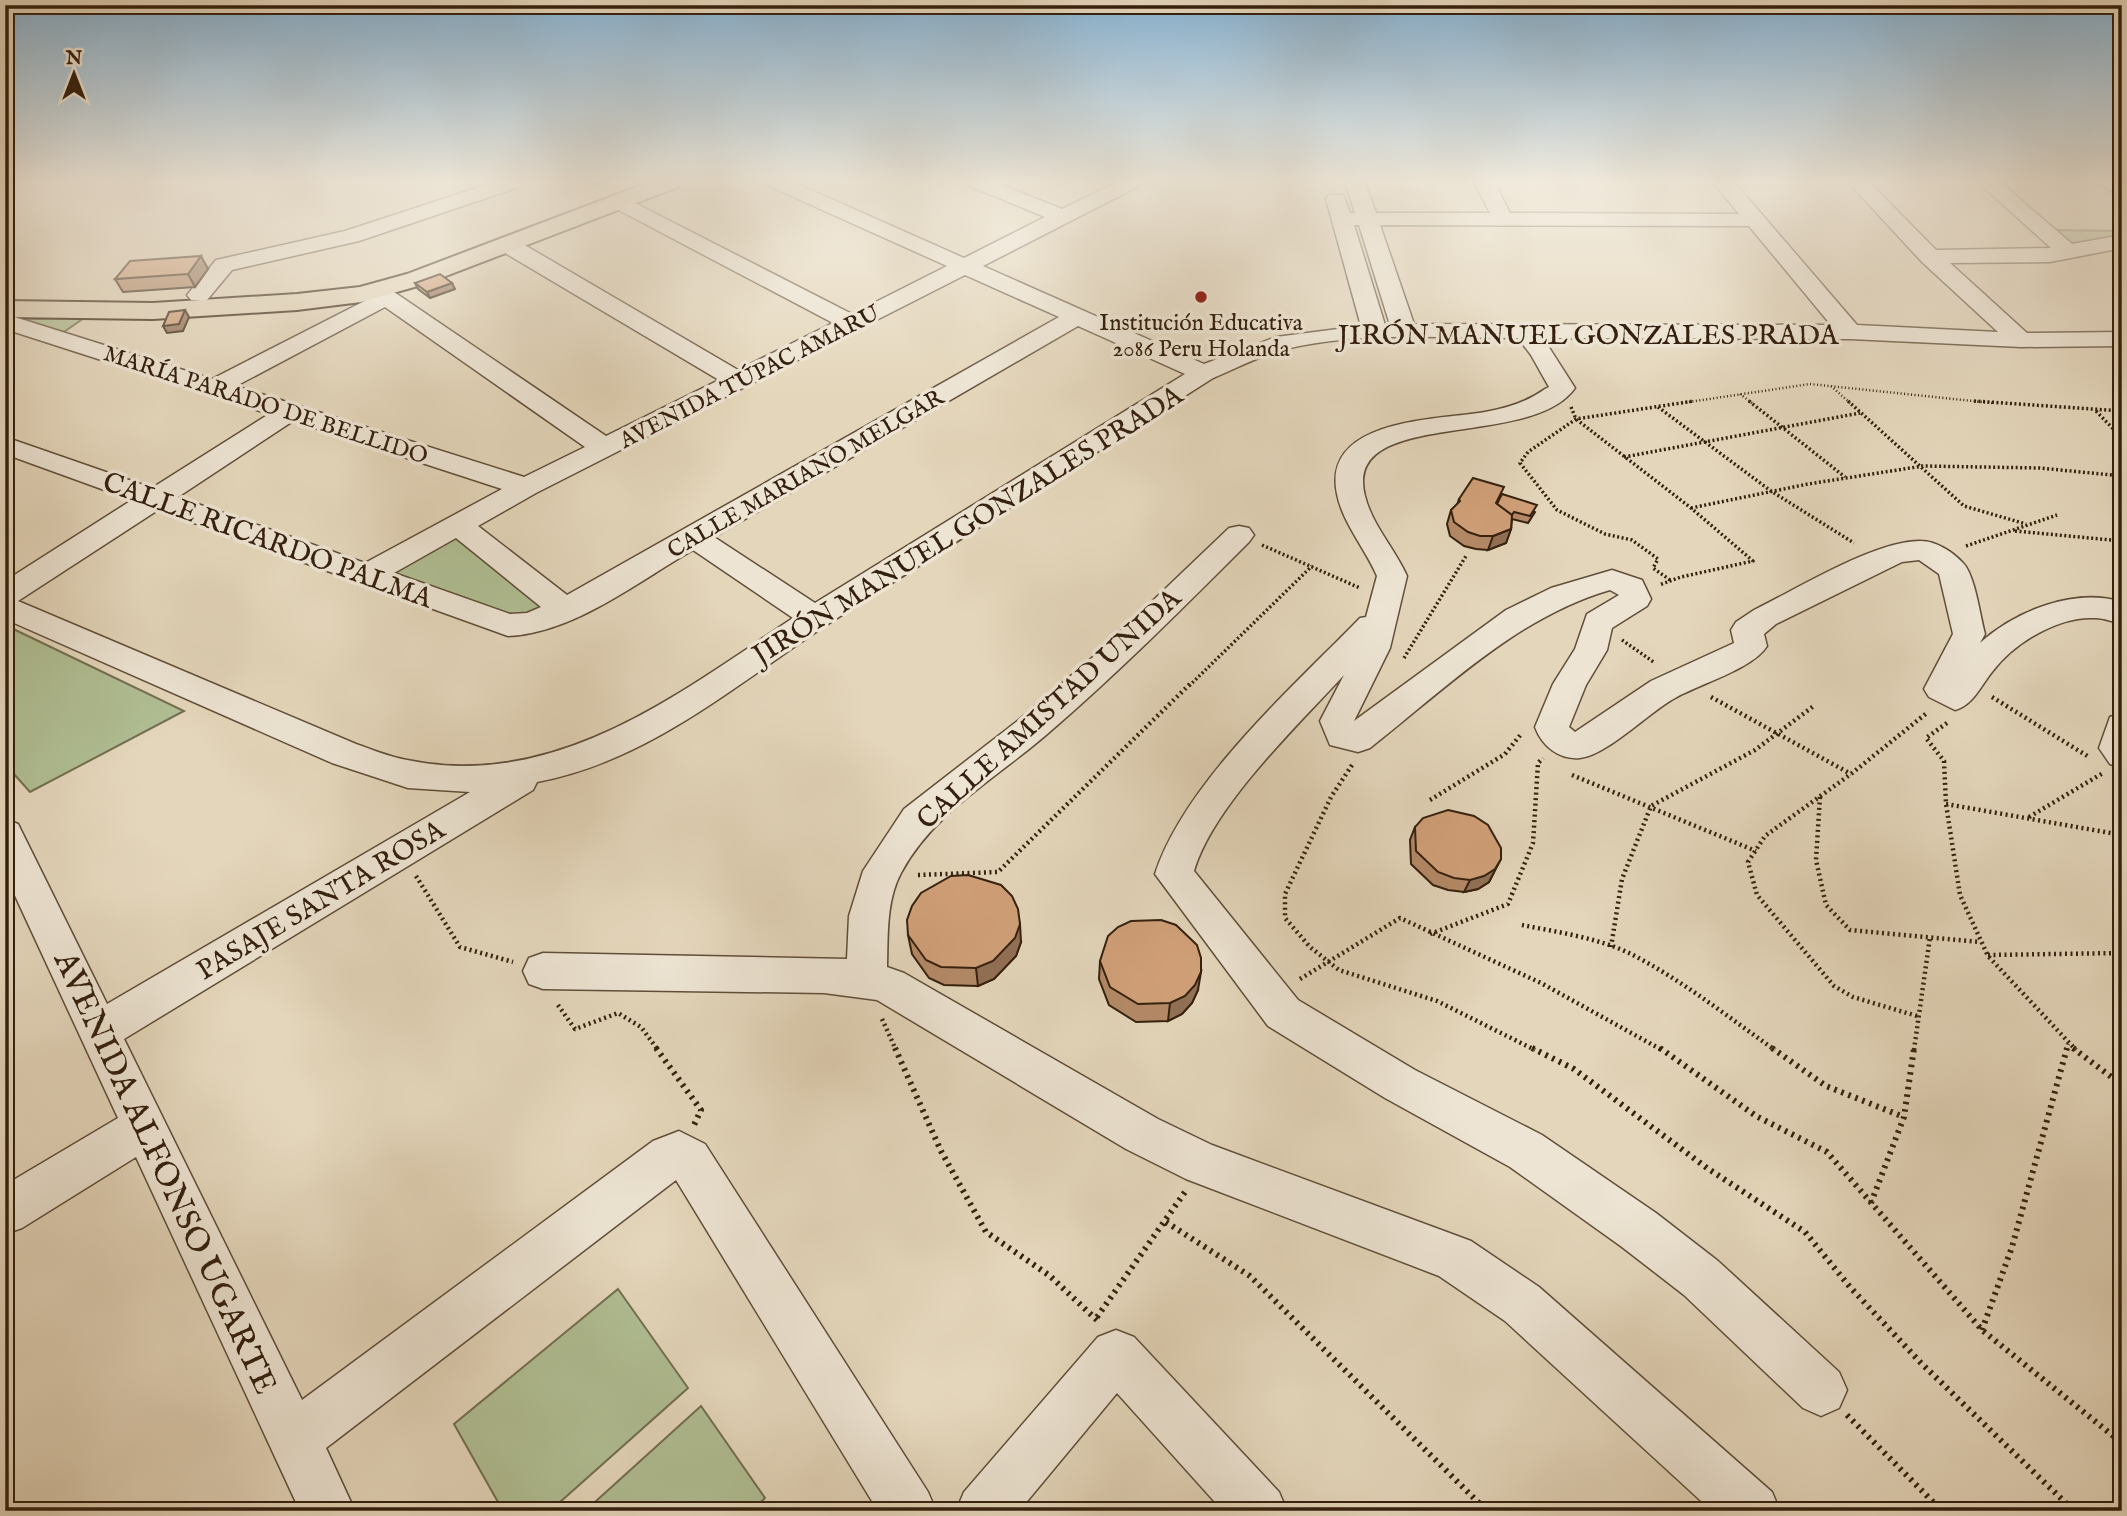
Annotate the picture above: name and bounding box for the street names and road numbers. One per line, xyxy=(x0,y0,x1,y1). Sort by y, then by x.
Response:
street label: AVENIDA TÚPAC AMARU xyxy=(614,299,885,456)
street label: JIRÓN MANUEL GONZALES PRADA xyxy=(1335,319,1839,354)
street label: MARÍA PARADO DE BELLIDO xyxy=(100,339,431,472)
street label: JIRÓN MANUEL GONZALES PRADA xyxy=(744,378,1191,675)
street label: CALLE MARIANO MELGAR xyxy=(662,382,950,565)
street label: CALLE RICARDO PALMA xyxy=(97,465,438,618)
street label: CALLE AMISTAD UNIDA xyxy=(910,581,1190,838)
street label: PASAJE SANTA ROSA xyxy=(191,813,453,989)
street label: AVENIDA ALFONSO UGARTE xyxy=(43,944,286,1401)

